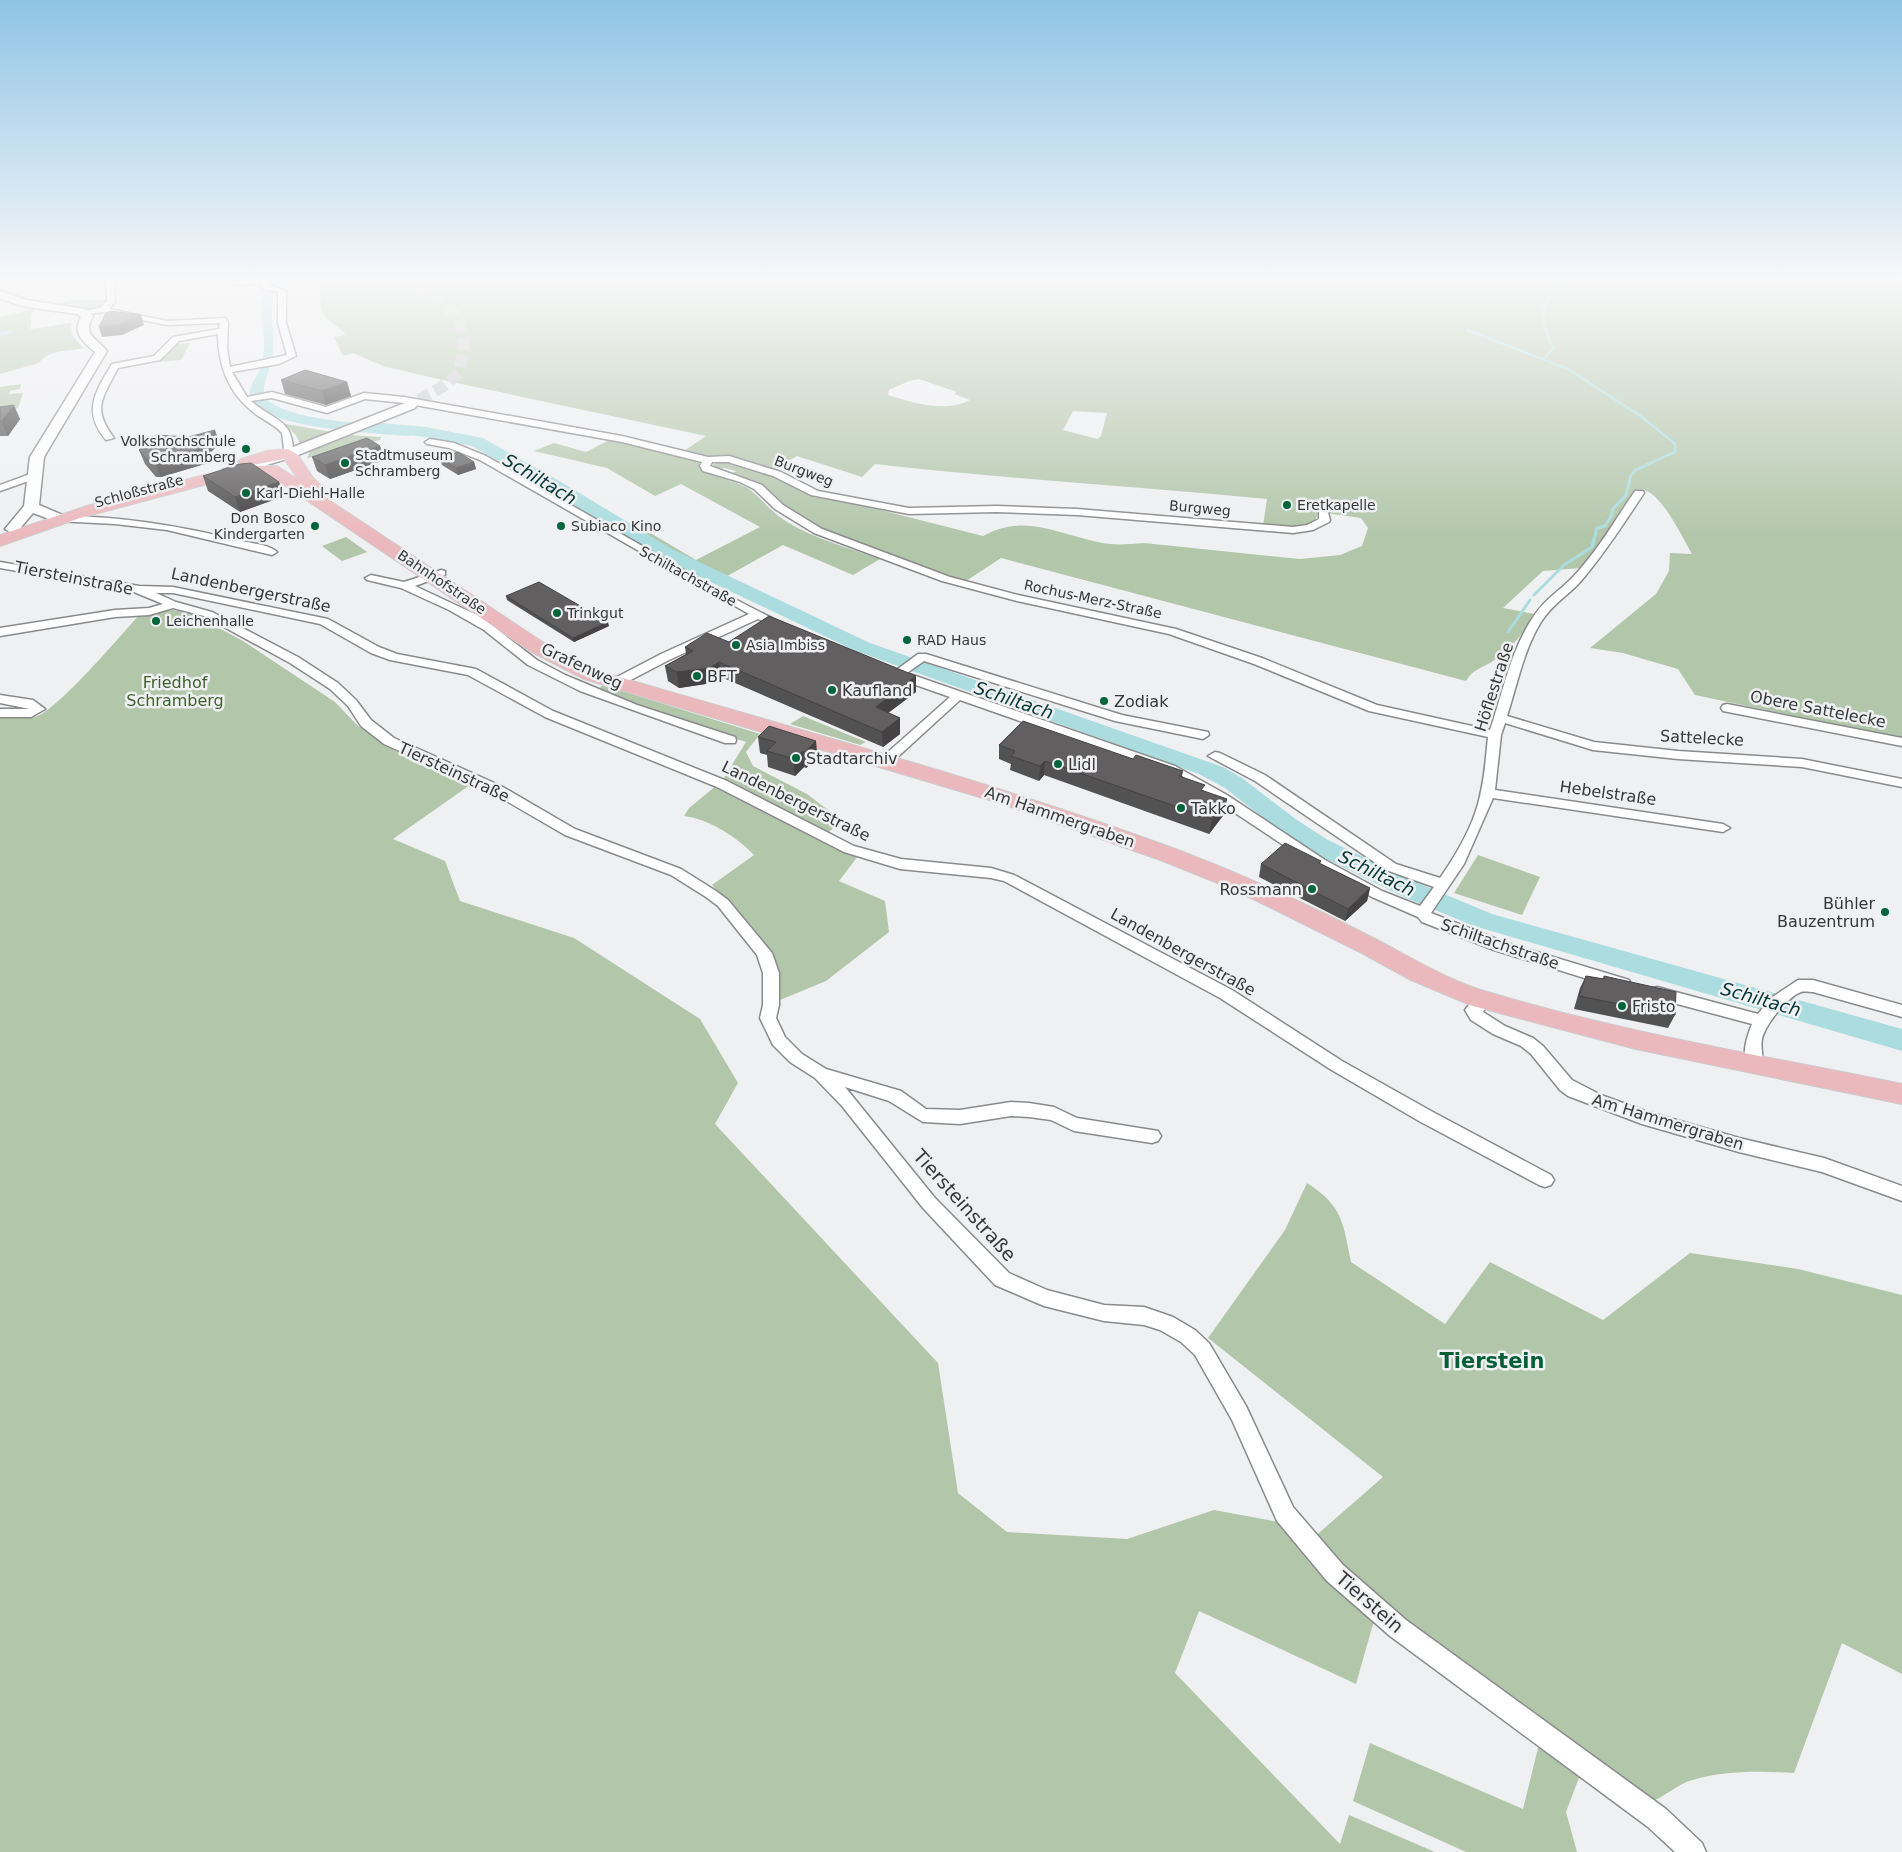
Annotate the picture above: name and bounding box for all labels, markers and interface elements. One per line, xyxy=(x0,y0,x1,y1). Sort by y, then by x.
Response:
place label: Volkshochschule Schramberg xyxy=(120,433,236,465)
marker: Volkshochschule Schramberg xyxy=(240,443,252,455)
place label: Stadtmuseum Schramberg xyxy=(355,447,453,479)
water label: Schiltach xyxy=(499,449,581,509)
street label: Burgweg xyxy=(772,452,836,490)
marker: Stadtmuseum Schramberg xyxy=(339,457,351,469)
street label: Schloßstraße xyxy=(93,471,185,511)
place label: Karl-Diehl-Halle xyxy=(256,485,365,501)
marker: Karl-Diehl-Halle xyxy=(240,487,252,499)
street label: Burgweg xyxy=(1169,497,1231,519)
place label: Eretkapelle xyxy=(1297,497,1376,513)
marker: Eretkapelle xyxy=(1281,499,1293,511)
place label: Don Bosco Kindergarten xyxy=(214,510,305,542)
place label: Subiaco Kino xyxy=(571,518,661,534)
marker: Don Bosco Kindergarten xyxy=(309,520,321,532)
marker: Subiaco Kino xyxy=(555,520,567,532)
street label: Schiltachstraße xyxy=(637,543,739,609)
street label: Bahnhofstraße xyxy=(395,547,489,617)
street label: Tiersteinstraße xyxy=(12,557,135,599)
street label: Landenbergerstraße xyxy=(169,564,333,616)
street label: Rochus-Merz-Straße xyxy=(1023,577,1163,621)
place label: Trinkgut xyxy=(566,605,624,621)
marker: Trinkgut xyxy=(551,607,563,619)
place label: Leichenhalle xyxy=(166,613,254,629)
marker: Leichenhalle xyxy=(150,615,162,627)
place label: RAD Haus xyxy=(917,632,986,648)
marker: RAD Haus xyxy=(901,634,913,646)
place label: Asia Imbiss xyxy=(746,637,825,653)
street label: Grafenweg xyxy=(538,639,626,693)
marker: Asia Imbiss xyxy=(730,639,742,651)
street label: Höflestraße xyxy=(1471,640,1517,734)
place label: BFT xyxy=(707,667,737,686)
marker: BFT xyxy=(691,670,703,682)
park label: Friedhof Schramberg xyxy=(126,673,224,710)
water label: Schiltach xyxy=(972,677,1056,723)
place label: Kaufland xyxy=(842,681,912,700)
marker: Kaufland xyxy=(826,684,838,696)
street label: Obere Sattelecke xyxy=(1749,687,1887,731)
place label: Zodiak xyxy=(1114,692,1169,711)
marker: Zodiak xyxy=(1098,695,1110,707)
street label: Sattelecke xyxy=(1660,726,1744,750)
street label: Tiersteinstraße xyxy=(395,738,512,806)
place label: Stadtarchiv xyxy=(806,749,898,768)
marker: Stadtarchiv xyxy=(790,752,802,764)
place label: Lidl xyxy=(1068,755,1096,774)
street label: Landenbergerstraße xyxy=(719,757,873,845)
marker: Lidl xyxy=(1052,758,1064,770)
street label: Hebelstraße xyxy=(1559,777,1657,809)
street label: Am Hammergraben xyxy=(982,782,1138,852)
place label: Takko xyxy=(1190,799,1236,818)
marker: Takko xyxy=(1175,802,1187,814)
water label: Schiltach xyxy=(1335,846,1419,900)
place label: Rossmann xyxy=(1219,880,1302,899)
marker: Rossmann xyxy=(1306,883,1318,895)
place label: Bühler Bauzentrum xyxy=(1777,894,1875,931)
street label: Landenbergerstraße xyxy=(1107,904,1259,1000)
marker: Bühler Bauzentrum xyxy=(1879,906,1891,918)
street label: Schiltachstraße xyxy=(1438,915,1562,973)
water label: Schiltach xyxy=(1719,978,1803,1020)
place label: Fristo xyxy=(1632,997,1675,1016)
marker: Fristo xyxy=(1616,1000,1628,1012)
street label: Am Hammergraben xyxy=(1590,1090,1746,1154)
street label: Tiersteinstraße xyxy=(908,1144,1021,1265)
district label: Tierstein xyxy=(1439,1349,1545,1373)
street label: Tierstein xyxy=(1331,1566,1408,1637)

